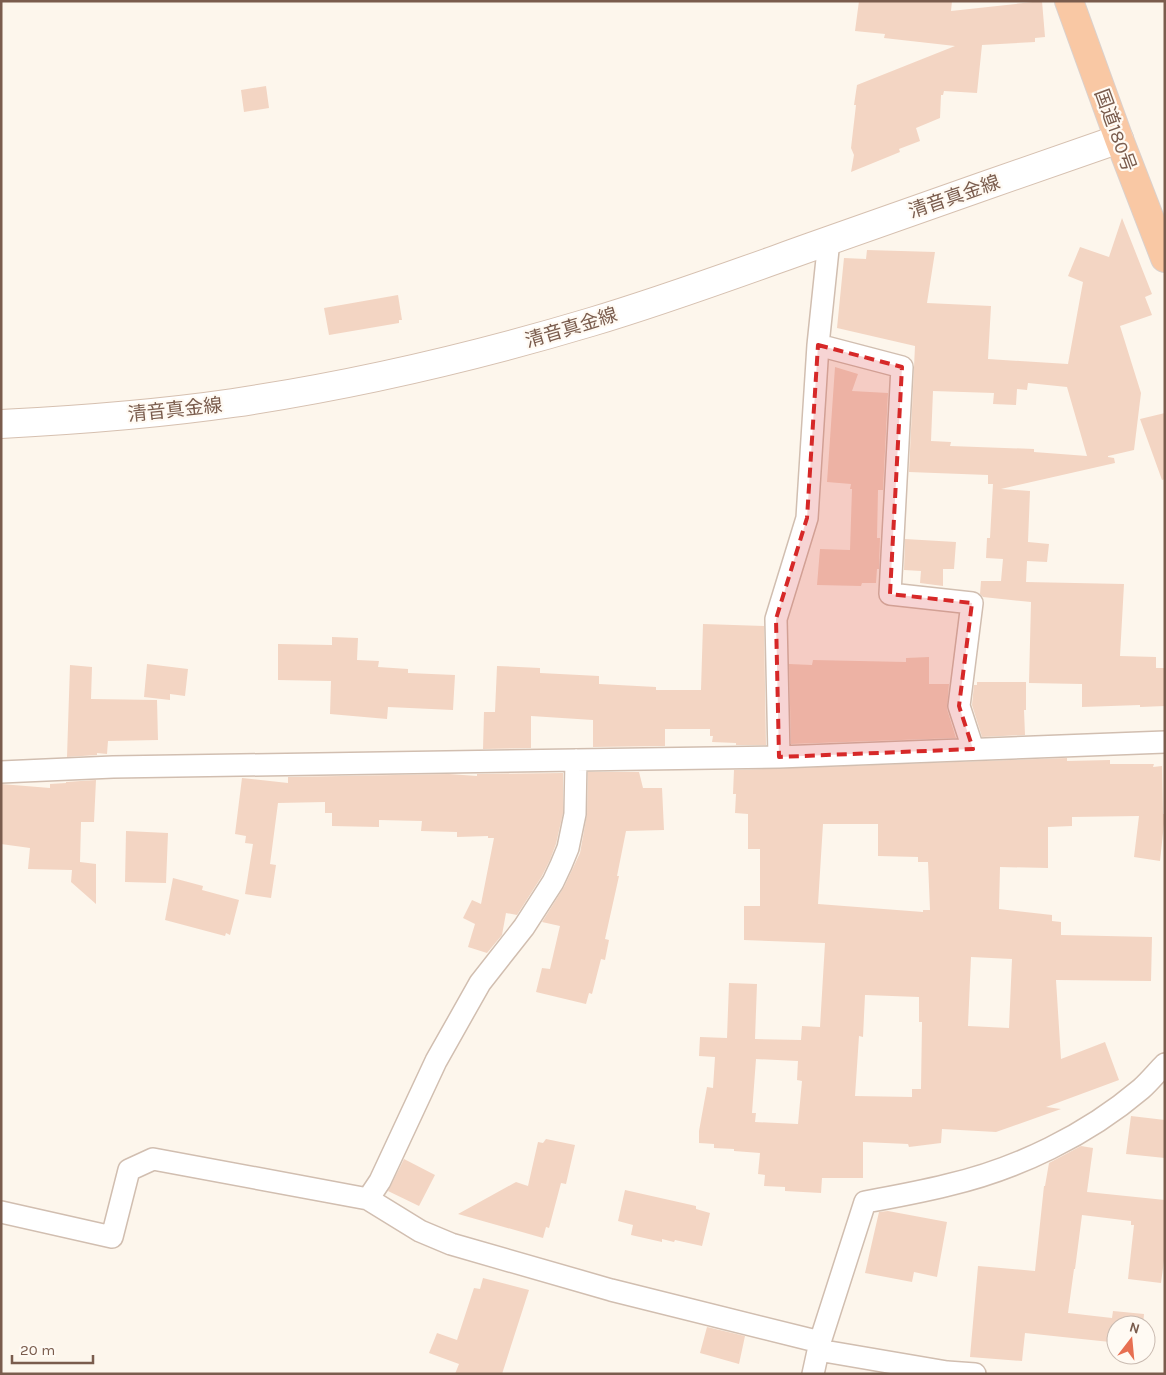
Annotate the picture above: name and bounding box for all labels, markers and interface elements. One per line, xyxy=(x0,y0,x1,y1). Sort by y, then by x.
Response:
street label: 国道180号 xyxy=(1090,86,1140,175)
street label: 清音真金線 xyxy=(906,171,1003,223)
street label: 清音真金線 xyxy=(523,304,620,352)
street label: 清音真金線 xyxy=(127,394,224,426)
north arrow xyxy=(1106,1315,1156,1365)
text: N xyxy=(1127,1318,1142,1338)
scale bar xyxy=(12,1332,94,1364)
text: 20 m xyxy=(20,1341,55,1359)

